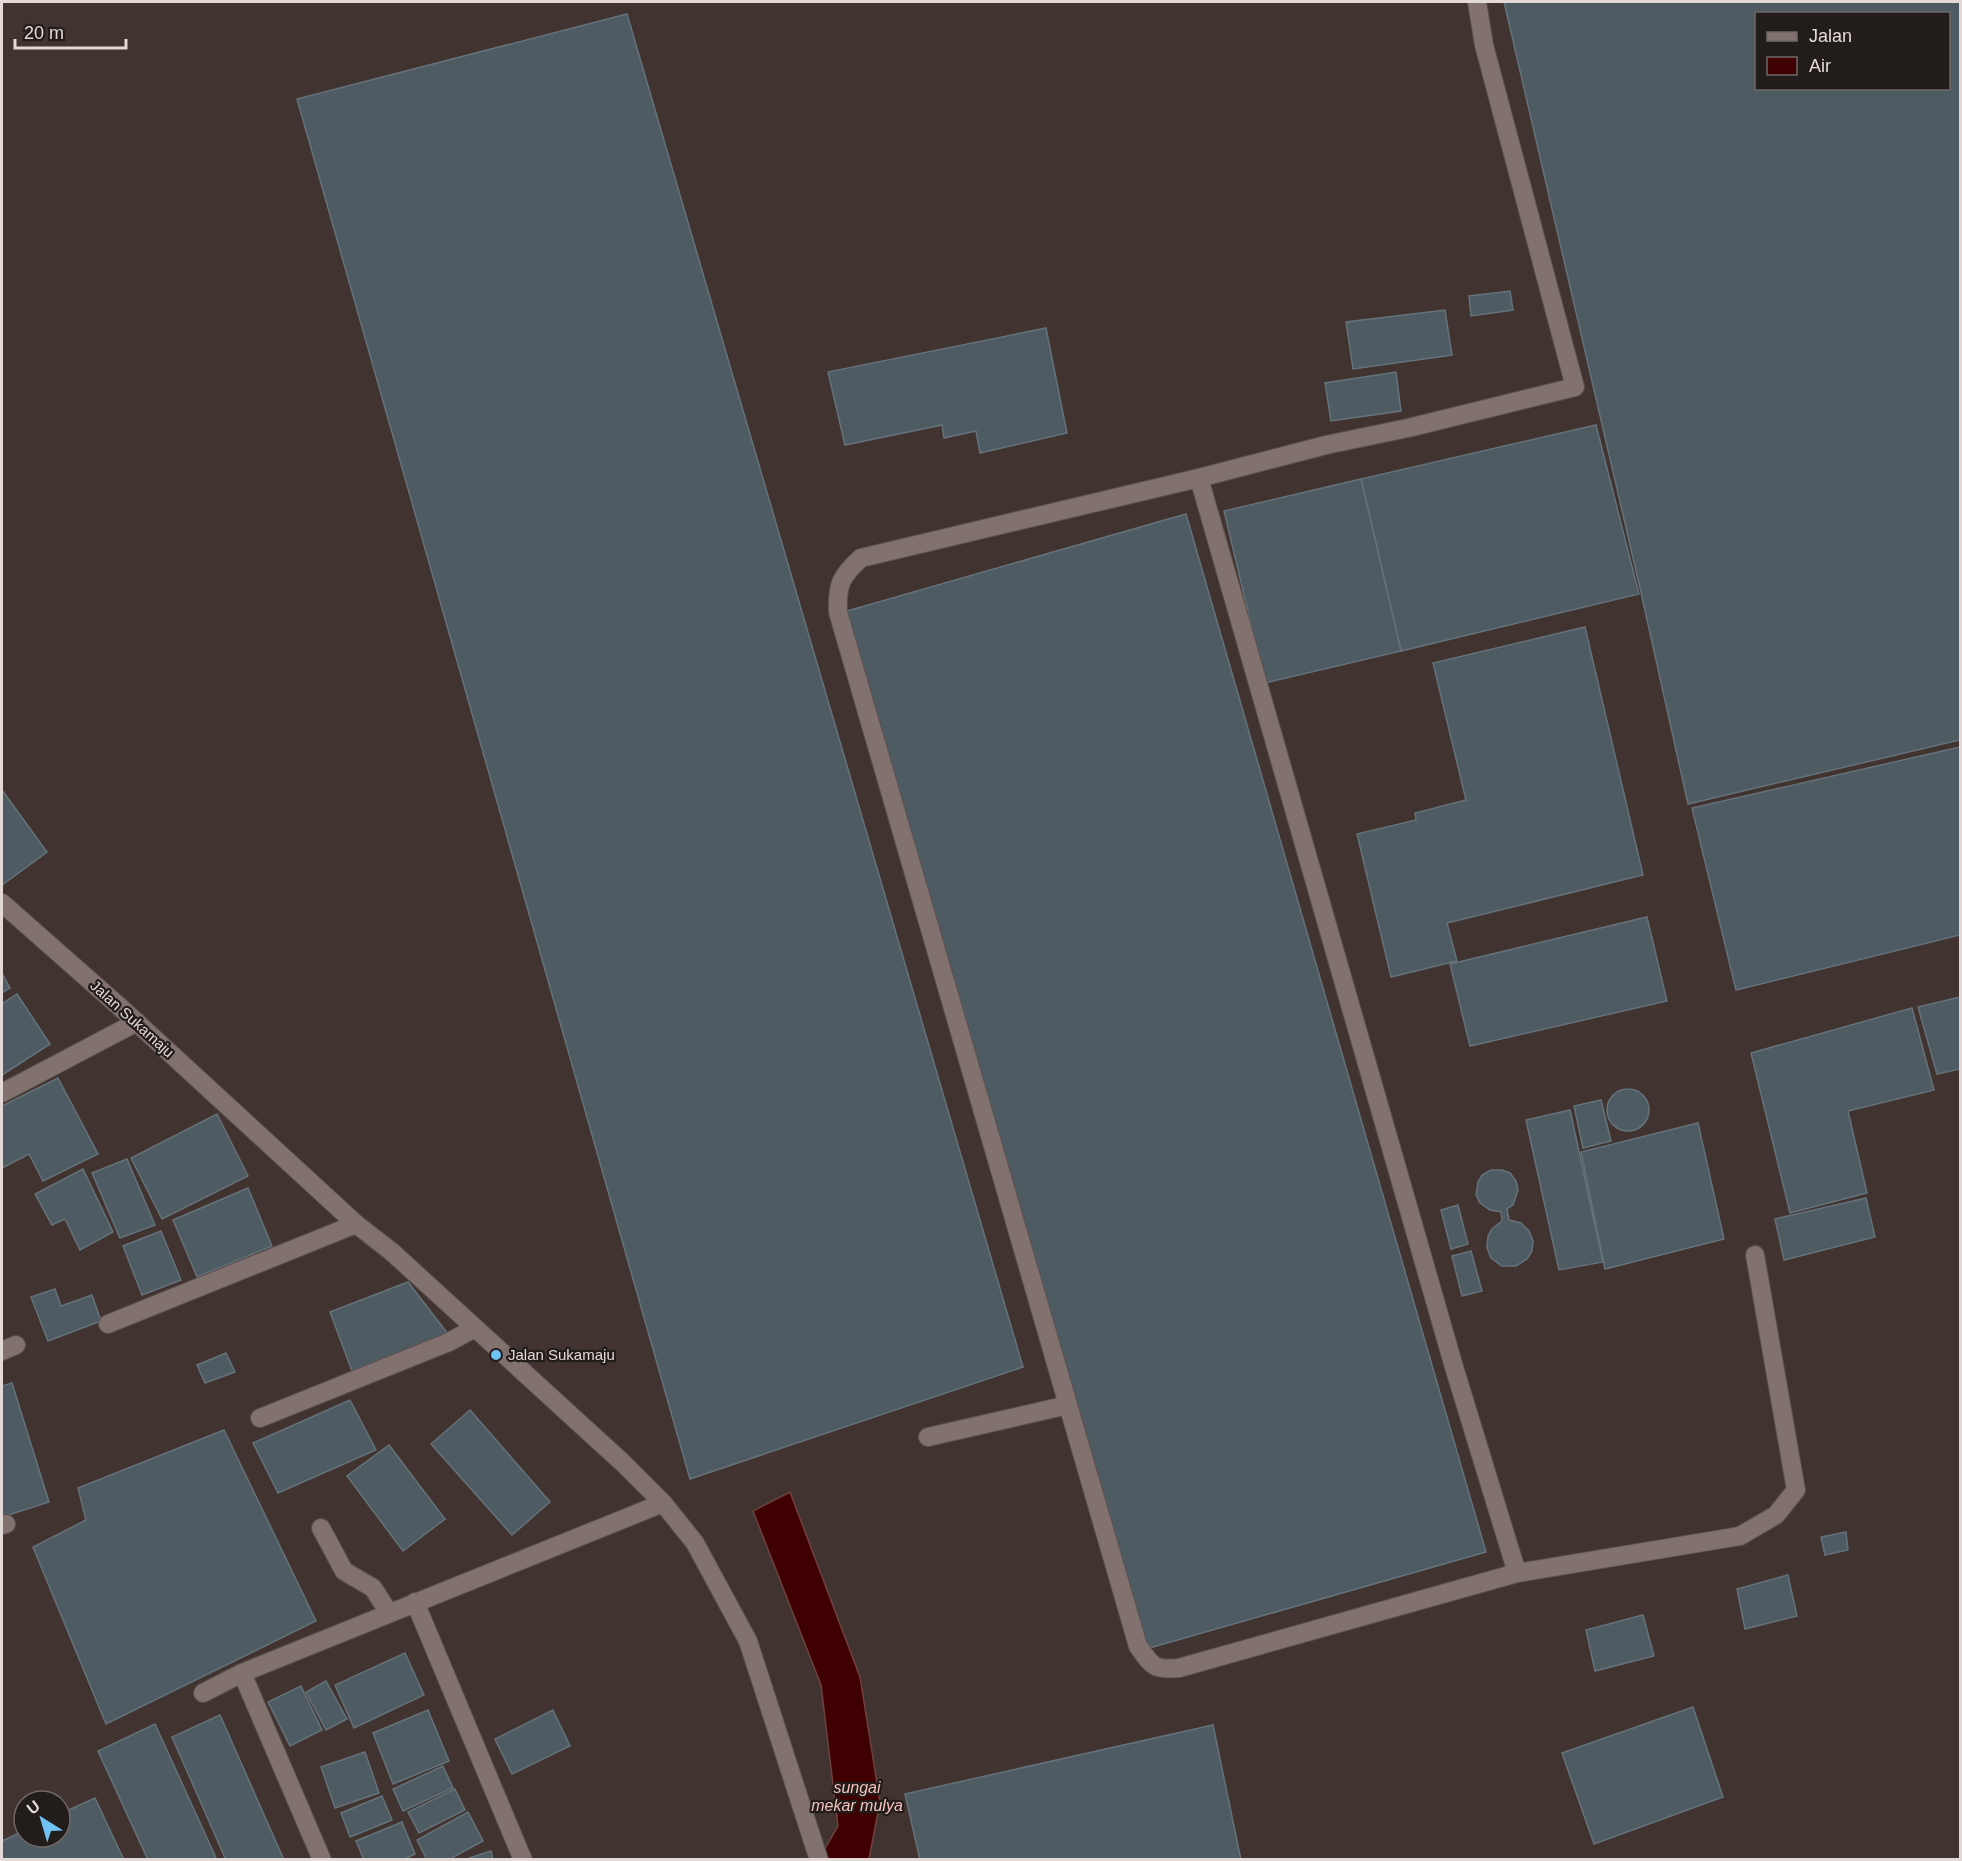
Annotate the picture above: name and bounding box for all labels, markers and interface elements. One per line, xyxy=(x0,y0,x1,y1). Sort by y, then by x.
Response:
scale bar xyxy=(15,12,126,50)
legend xyxy=(1755,12,1950,90)
text: 20 m xyxy=(24,23,64,43)
text: Jalan xyxy=(1809,26,1852,46)
text: Air xyxy=(1809,56,1831,76)
street label: Jalan Sukamaju xyxy=(87,977,178,1061)
place label: Jalan Sukamaju xyxy=(508,1346,615,1363)
marker: Jalan Sukamaju xyxy=(489,1348,503,1362)
water label: sungai mekar mulya xyxy=(811,1779,903,1814)
north arrow xyxy=(12,1789,72,1849)
text: U xyxy=(24,1797,43,1818)

